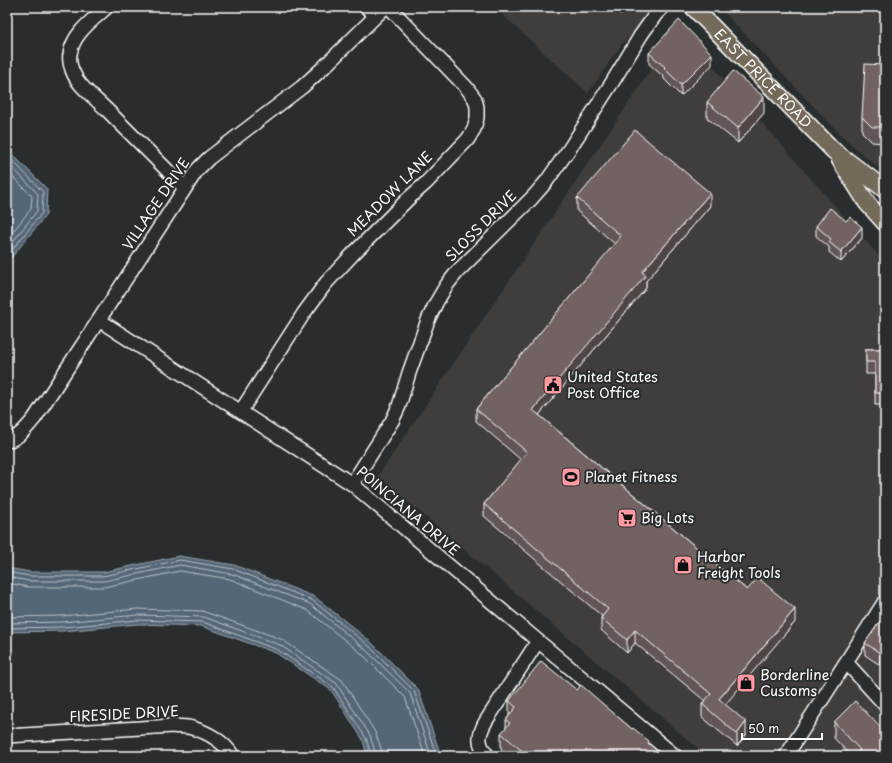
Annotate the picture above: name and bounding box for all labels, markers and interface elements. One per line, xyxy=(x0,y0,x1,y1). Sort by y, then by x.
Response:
street label: EAST PRICE ROAD xyxy=(710,24,817,133)
street label: MEADOW LANE xyxy=(342,146,437,241)
street label: VILLAGE DRIVE xyxy=(117,153,194,254)
street label: SLOSS DRIVE xyxy=(440,185,521,266)
place label: United States Post Office xyxy=(567,366,658,403)
public building icon: United States Post Office xyxy=(542,374,564,396)
street label: POINCIANA DRIVE xyxy=(352,461,465,560)
sports icon: Planet Fitness xyxy=(560,466,582,488)
place label: Planet Fitness xyxy=(585,466,678,487)
supermarket icon: Big Lots xyxy=(616,507,638,529)
place label: Big Lots xyxy=(641,507,695,528)
place label: Harbor Freight Tools xyxy=(697,546,781,583)
shop icon: Harbor Freight Tools xyxy=(672,554,694,576)
place label: Borderline Customs xyxy=(760,664,830,701)
shop icon: Borderline Customs xyxy=(735,672,757,694)
street label: FIRESIDE DRIVE xyxy=(69,700,180,727)
scale bar xyxy=(742,715,822,741)
text: 50 m xyxy=(748,719,779,737)

